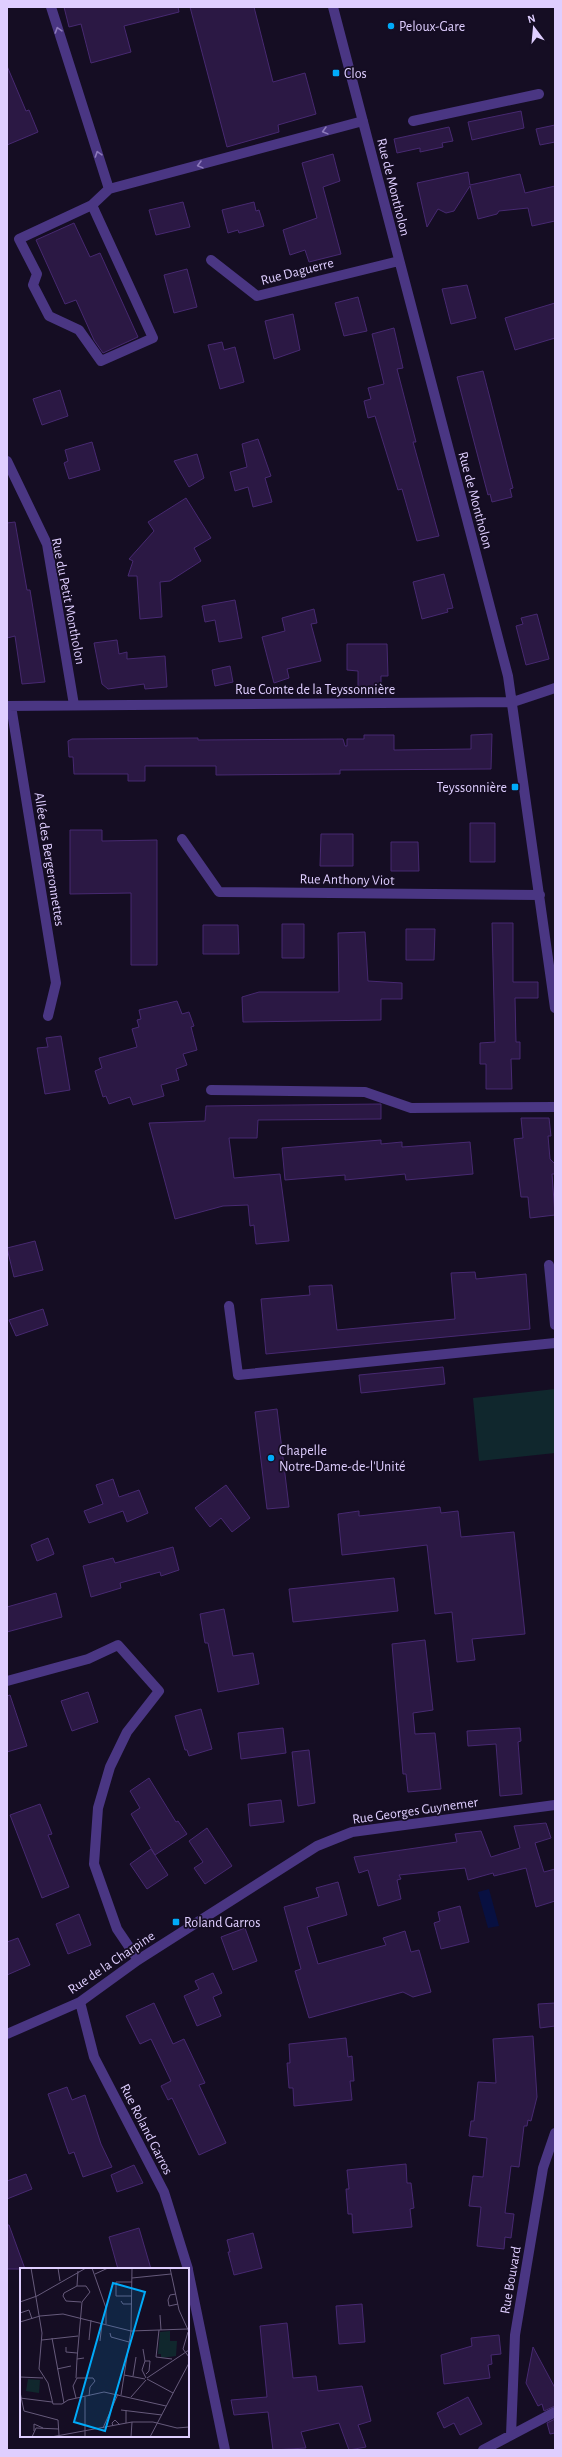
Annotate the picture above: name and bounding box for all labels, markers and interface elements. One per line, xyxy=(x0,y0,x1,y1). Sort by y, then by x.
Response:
north arrow xyxy=(514,8,554,48)
text: N xyxy=(526,13,537,25)
place label: Peloux-Gare xyxy=(399,20,465,34)
marker: Peloux-Gare xyxy=(386,21,396,31)
one-way arrow xyxy=(54,27,63,34)
place label: Clos xyxy=(344,67,367,81)
marker: Clos xyxy=(331,68,341,78)
one-way arrow xyxy=(322,127,329,135)
street label: Rue de Montholon xyxy=(374,137,412,238)
one-way arrow xyxy=(94,151,103,158)
one-way arrow xyxy=(196,160,203,169)
street label: Rue Daguerre xyxy=(259,256,335,288)
street label: Rue de Montholon xyxy=(455,450,495,550)
street label: Rue du Petit Montholon xyxy=(49,537,87,666)
street label: Rue Comte de la Teyssonnière xyxy=(235,683,395,697)
place label: Teyssonnière xyxy=(436,781,507,795)
marker: Teyssonnière xyxy=(510,782,520,792)
street label: Allée des Bergeronnettes xyxy=(32,791,67,927)
street label: Rue Anthony Viot xyxy=(299,872,395,888)
place label: Chapelle Notre-Dame-de-l'Unité xyxy=(279,1444,405,1474)
marker: Chapelle Notre-Dame-de-l'Unité xyxy=(266,1453,276,1463)
street label: Rue Georges Guynemer xyxy=(351,1795,479,1827)
place label: Roland Garros xyxy=(184,1916,260,1930)
marker: Roland Garros xyxy=(171,1917,181,1927)
street label: Rue de la Charpine xyxy=(66,1929,157,1997)
street label: Rue Roland Garros xyxy=(117,2082,175,2177)
street label: Rue Bouvard xyxy=(498,2245,524,2315)
inset map xyxy=(20,2268,189,2437)

